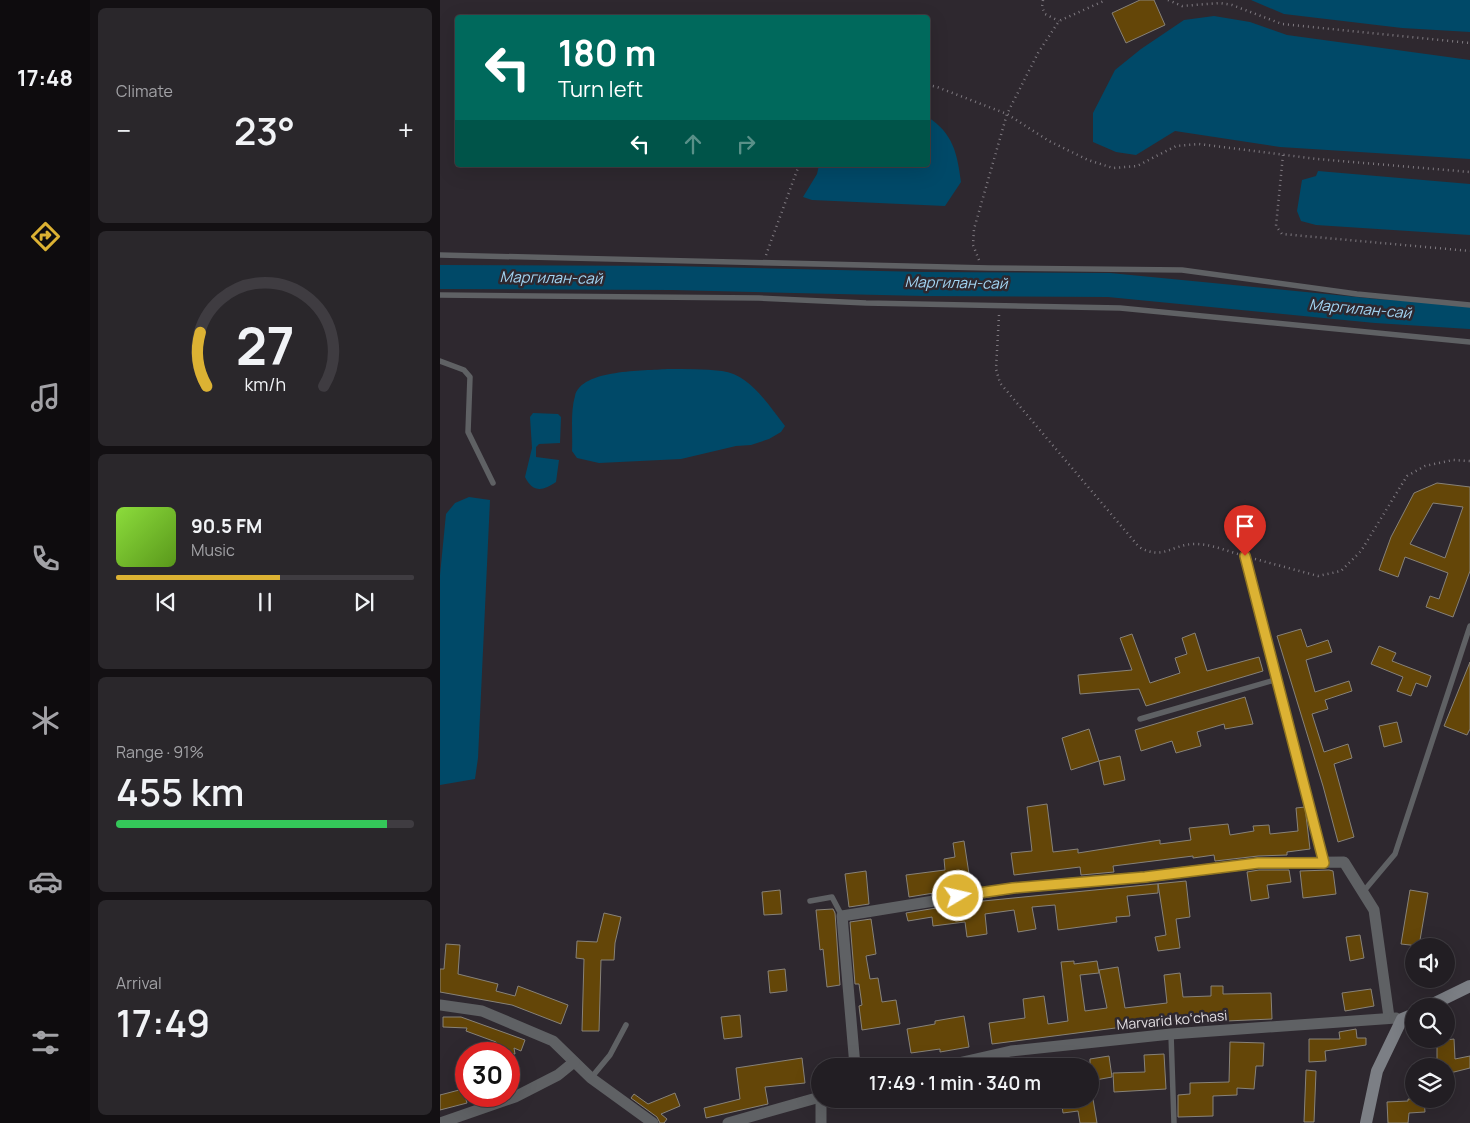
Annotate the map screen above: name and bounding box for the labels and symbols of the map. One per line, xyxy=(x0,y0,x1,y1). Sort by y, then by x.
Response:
water label: Маргилан-сай xyxy=(500,266,604,289)
water label: Маргилан-сай xyxy=(905,271,1009,294)
water label: Маргилан-сай xyxy=(1308,294,1414,324)
pin xyxy=(1224,505,1266,556)
position arrow xyxy=(931,869,983,921)
street label: Marvarid koʻchasi xyxy=(1116,1005,1228,1034)
speed limit sign: 30 xyxy=(455,1042,520,1107)

